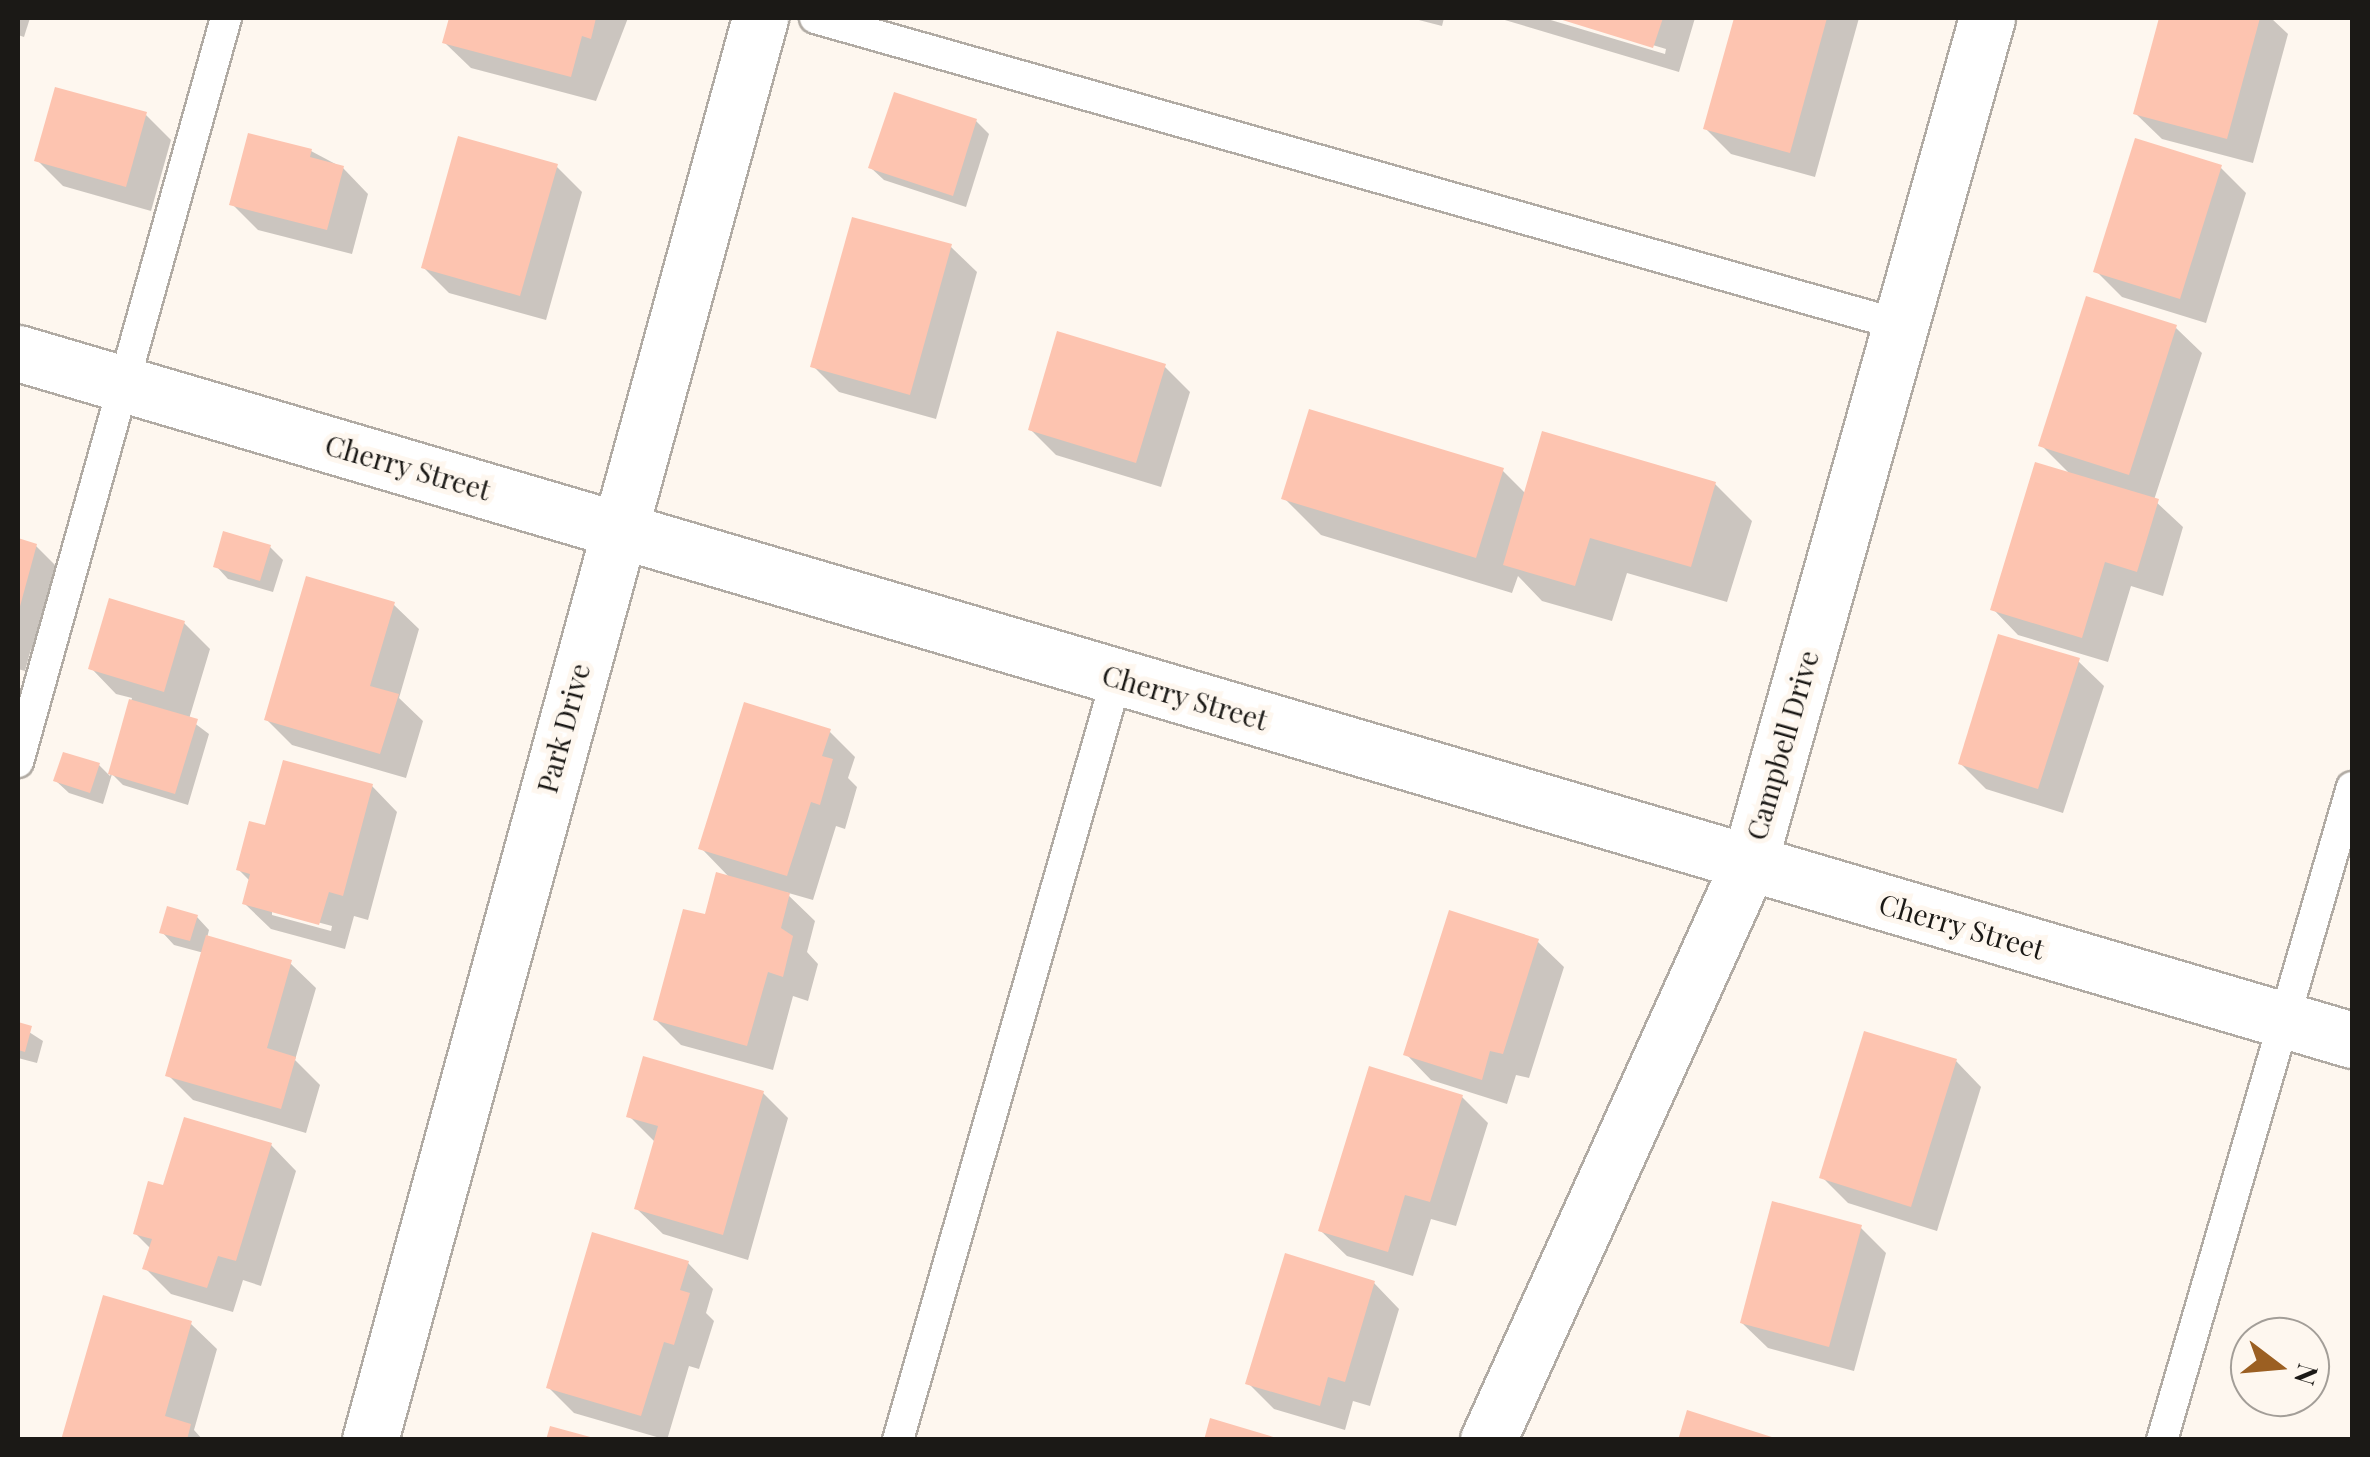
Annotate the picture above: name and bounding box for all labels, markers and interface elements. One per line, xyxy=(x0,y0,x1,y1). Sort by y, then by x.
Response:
street label: Cherry Street xyxy=(321,427,495,507)
street label: Campbell Drive xyxy=(1739,646,1825,844)
street label: Cherry Street xyxy=(1098,657,1272,737)
street label: Park Drive xyxy=(530,659,596,797)
street label: Cherry Street xyxy=(1875,886,2049,966)
north arrow xyxy=(2230,1317,2330,1417)
text: N xyxy=(2287,1360,2328,1390)

